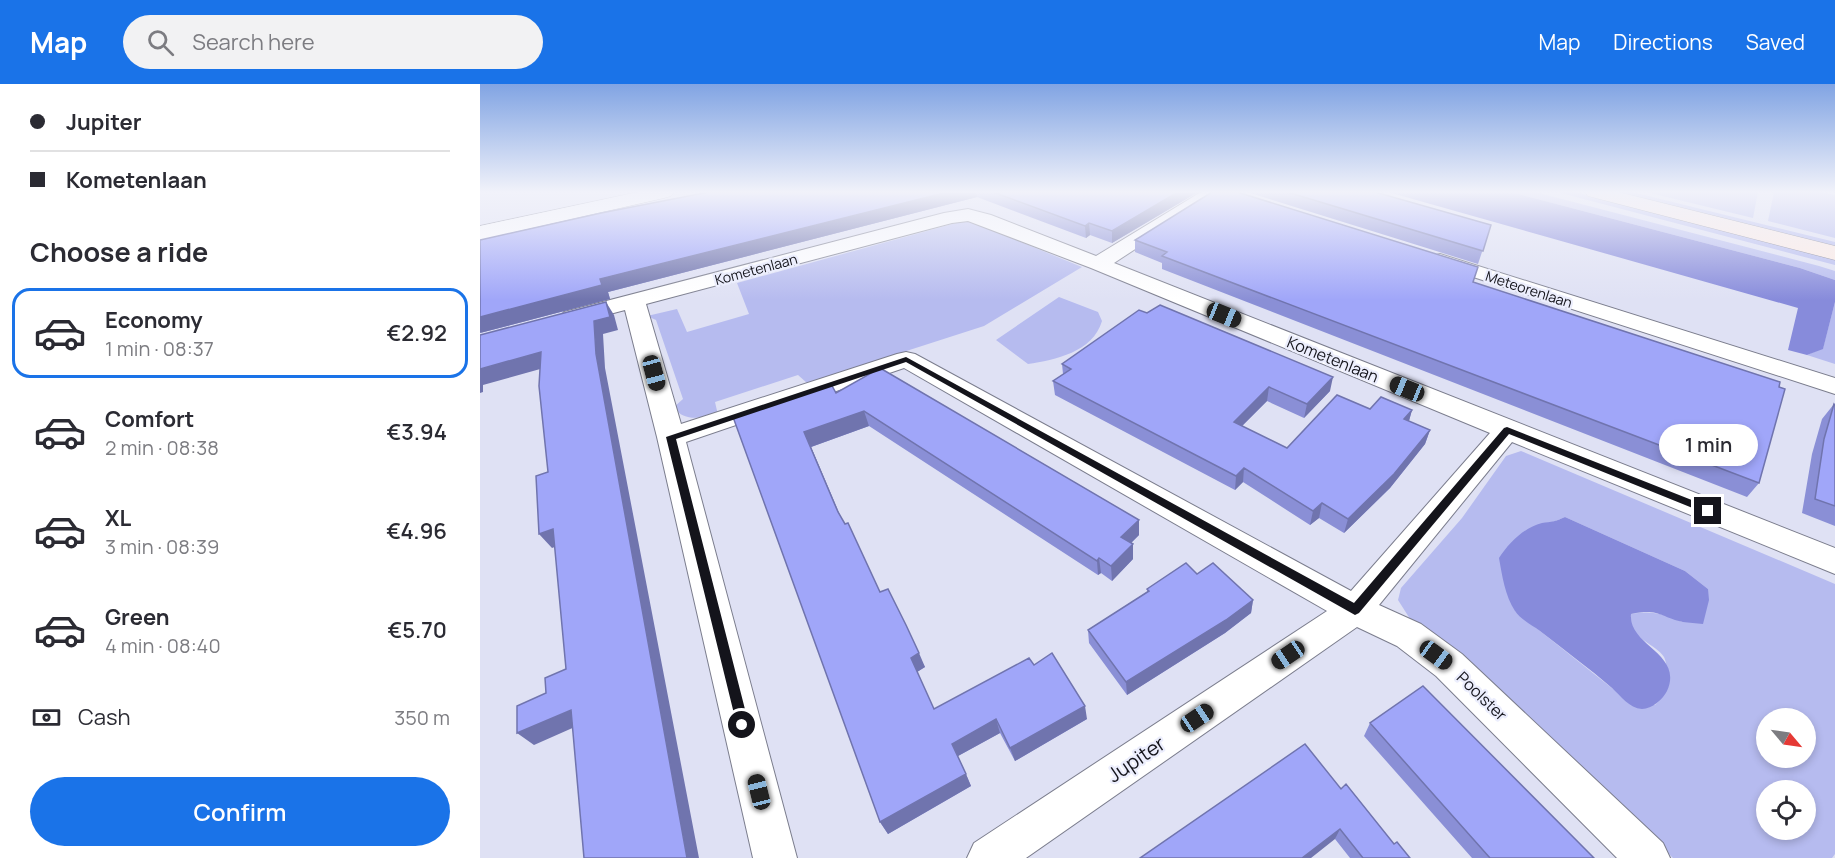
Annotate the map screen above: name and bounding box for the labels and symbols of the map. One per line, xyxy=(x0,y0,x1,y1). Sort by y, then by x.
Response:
street label: Kometenlaan xyxy=(713,249,799,289)
street label: Meteorenlaan xyxy=(1483,266,1575,312)
car xyxy=(1204,300,1244,330)
street label: Kometenlaan xyxy=(1284,331,1382,387)
car xyxy=(641,353,667,393)
car xyxy=(1387,374,1427,404)
callout: 1 min xyxy=(1658,424,1758,466)
route end xyxy=(1694,497,1721,524)
car xyxy=(1268,637,1308,673)
car xyxy=(1416,637,1456,673)
street label: Poolster xyxy=(1452,667,1512,726)
car xyxy=(1177,700,1217,736)
north arrow xyxy=(1756,708,1816,768)
route start xyxy=(728,711,755,738)
street label: Jupiter xyxy=(1102,730,1170,788)
car xyxy=(746,772,772,812)

